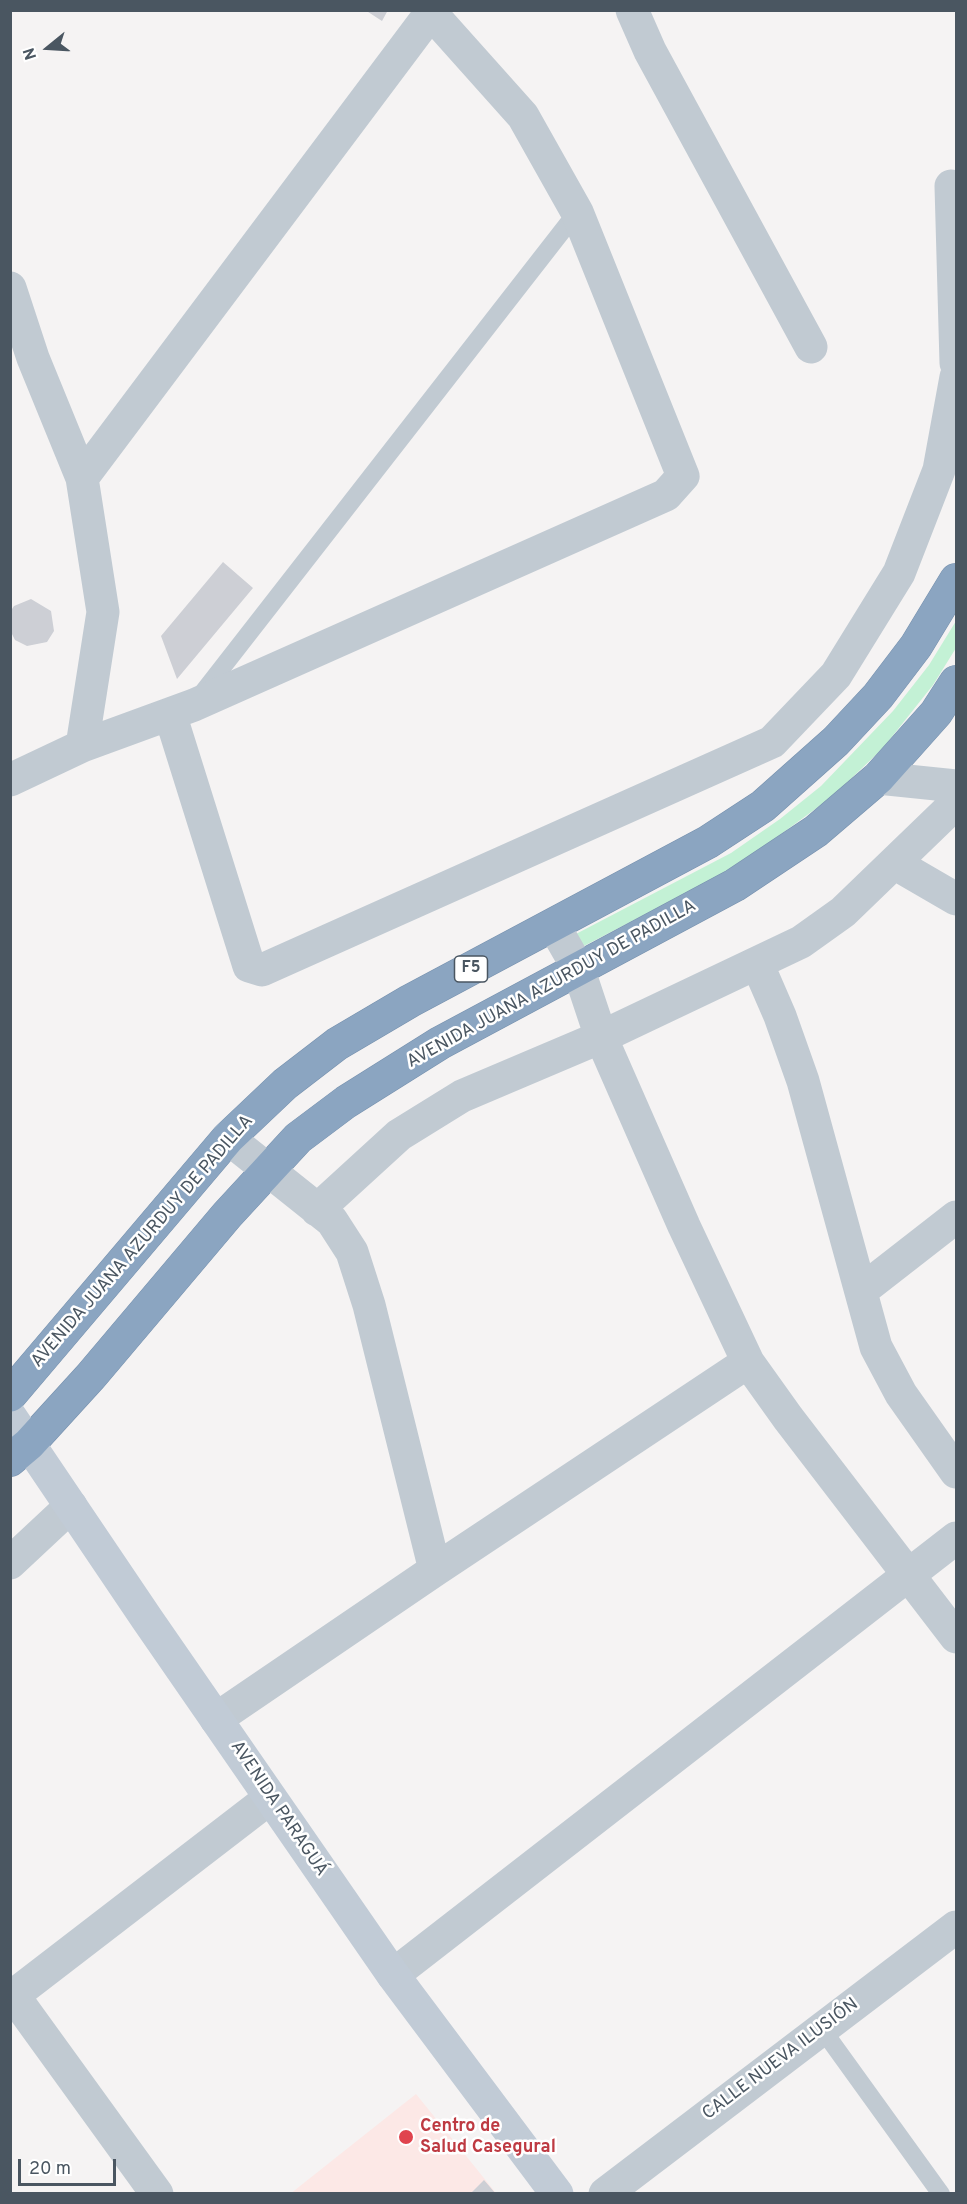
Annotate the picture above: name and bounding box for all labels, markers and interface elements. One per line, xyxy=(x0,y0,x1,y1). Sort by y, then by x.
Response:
north arrow xyxy=(18,18,78,78)
text: N xyxy=(20,45,42,62)
street label: AVENIDA JUANA AZURDUY DE PADILLA xyxy=(403,896,701,1074)
road number: F5 xyxy=(454,956,488,982)
street label: AVENIDA JUANA AZURDUY DE PADILLA xyxy=(27,1111,259,1373)
street label: AVENIDA PARAGUÁ xyxy=(225,1737,331,1881)
street label: CALLE NUEVA ILUSIÓN xyxy=(699,1994,863,2126)
place label: Centro de Salud Casegural xyxy=(420,2116,556,2158)
marker: Centro de Salud Casegural xyxy=(397,2128,415,2146)
scale bar xyxy=(21,2147,118,2185)
text: 20 m xyxy=(29,2158,71,2181)

